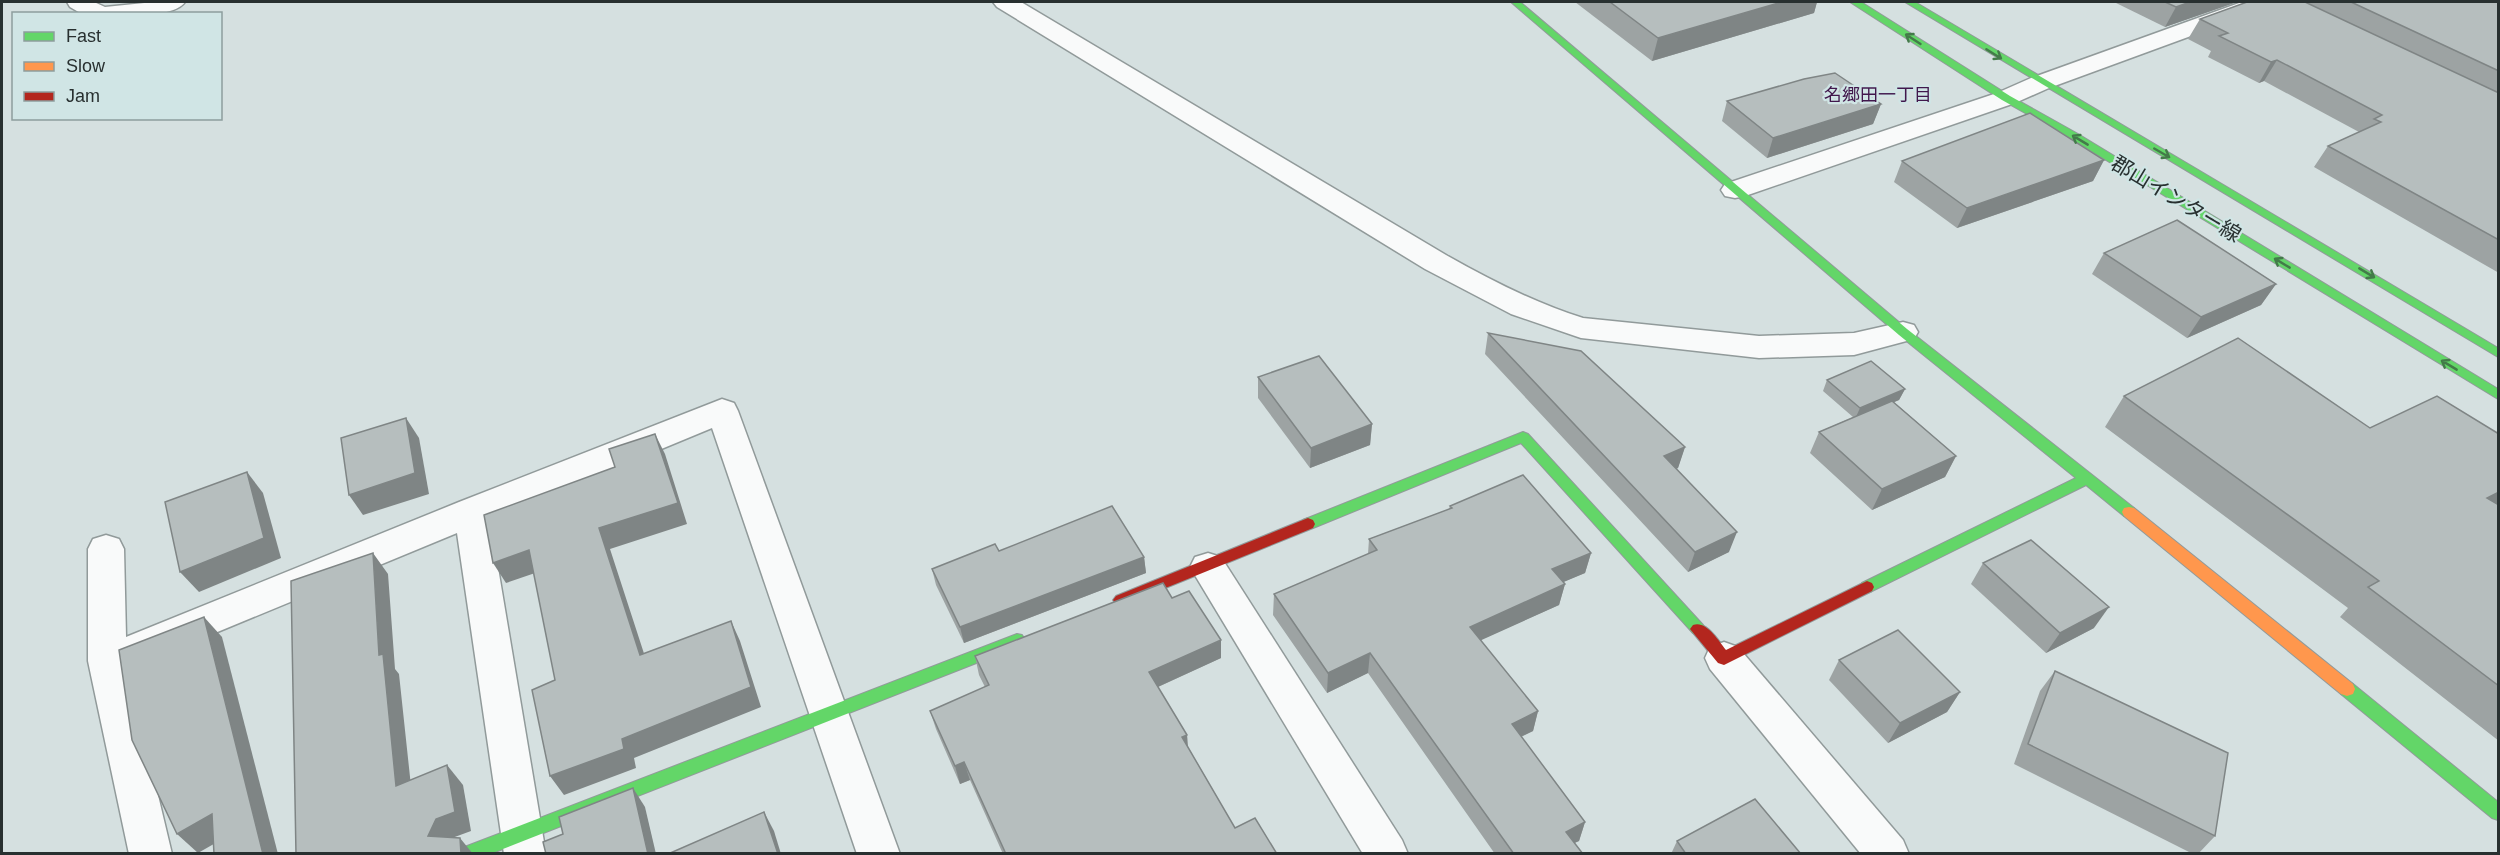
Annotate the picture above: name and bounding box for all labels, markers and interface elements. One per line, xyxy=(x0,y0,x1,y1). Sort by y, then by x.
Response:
legend xyxy=(12,12,222,120)
text: Fast xyxy=(66,26,101,46)
one-way arrow xyxy=(1905,32,1922,44)
one-way arrow xyxy=(1985,49,2002,61)
text: Slow xyxy=(66,56,106,76)
district label: 名郷田一丁目 xyxy=(1824,85,1932,105)
text: Jam xyxy=(66,86,100,106)
one-way arrow xyxy=(2072,133,2089,145)
one-way arrow xyxy=(2153,148,2170,160)
street label: 郡山インター線 xyxy=(2107,151,2245,246)
one-way arrow xyxy=(2274,257,2291,269)
one-way arrow xyxy=(2358,267,2375,279)
one-way arrow xyxy=(2441,358,2458,370)

